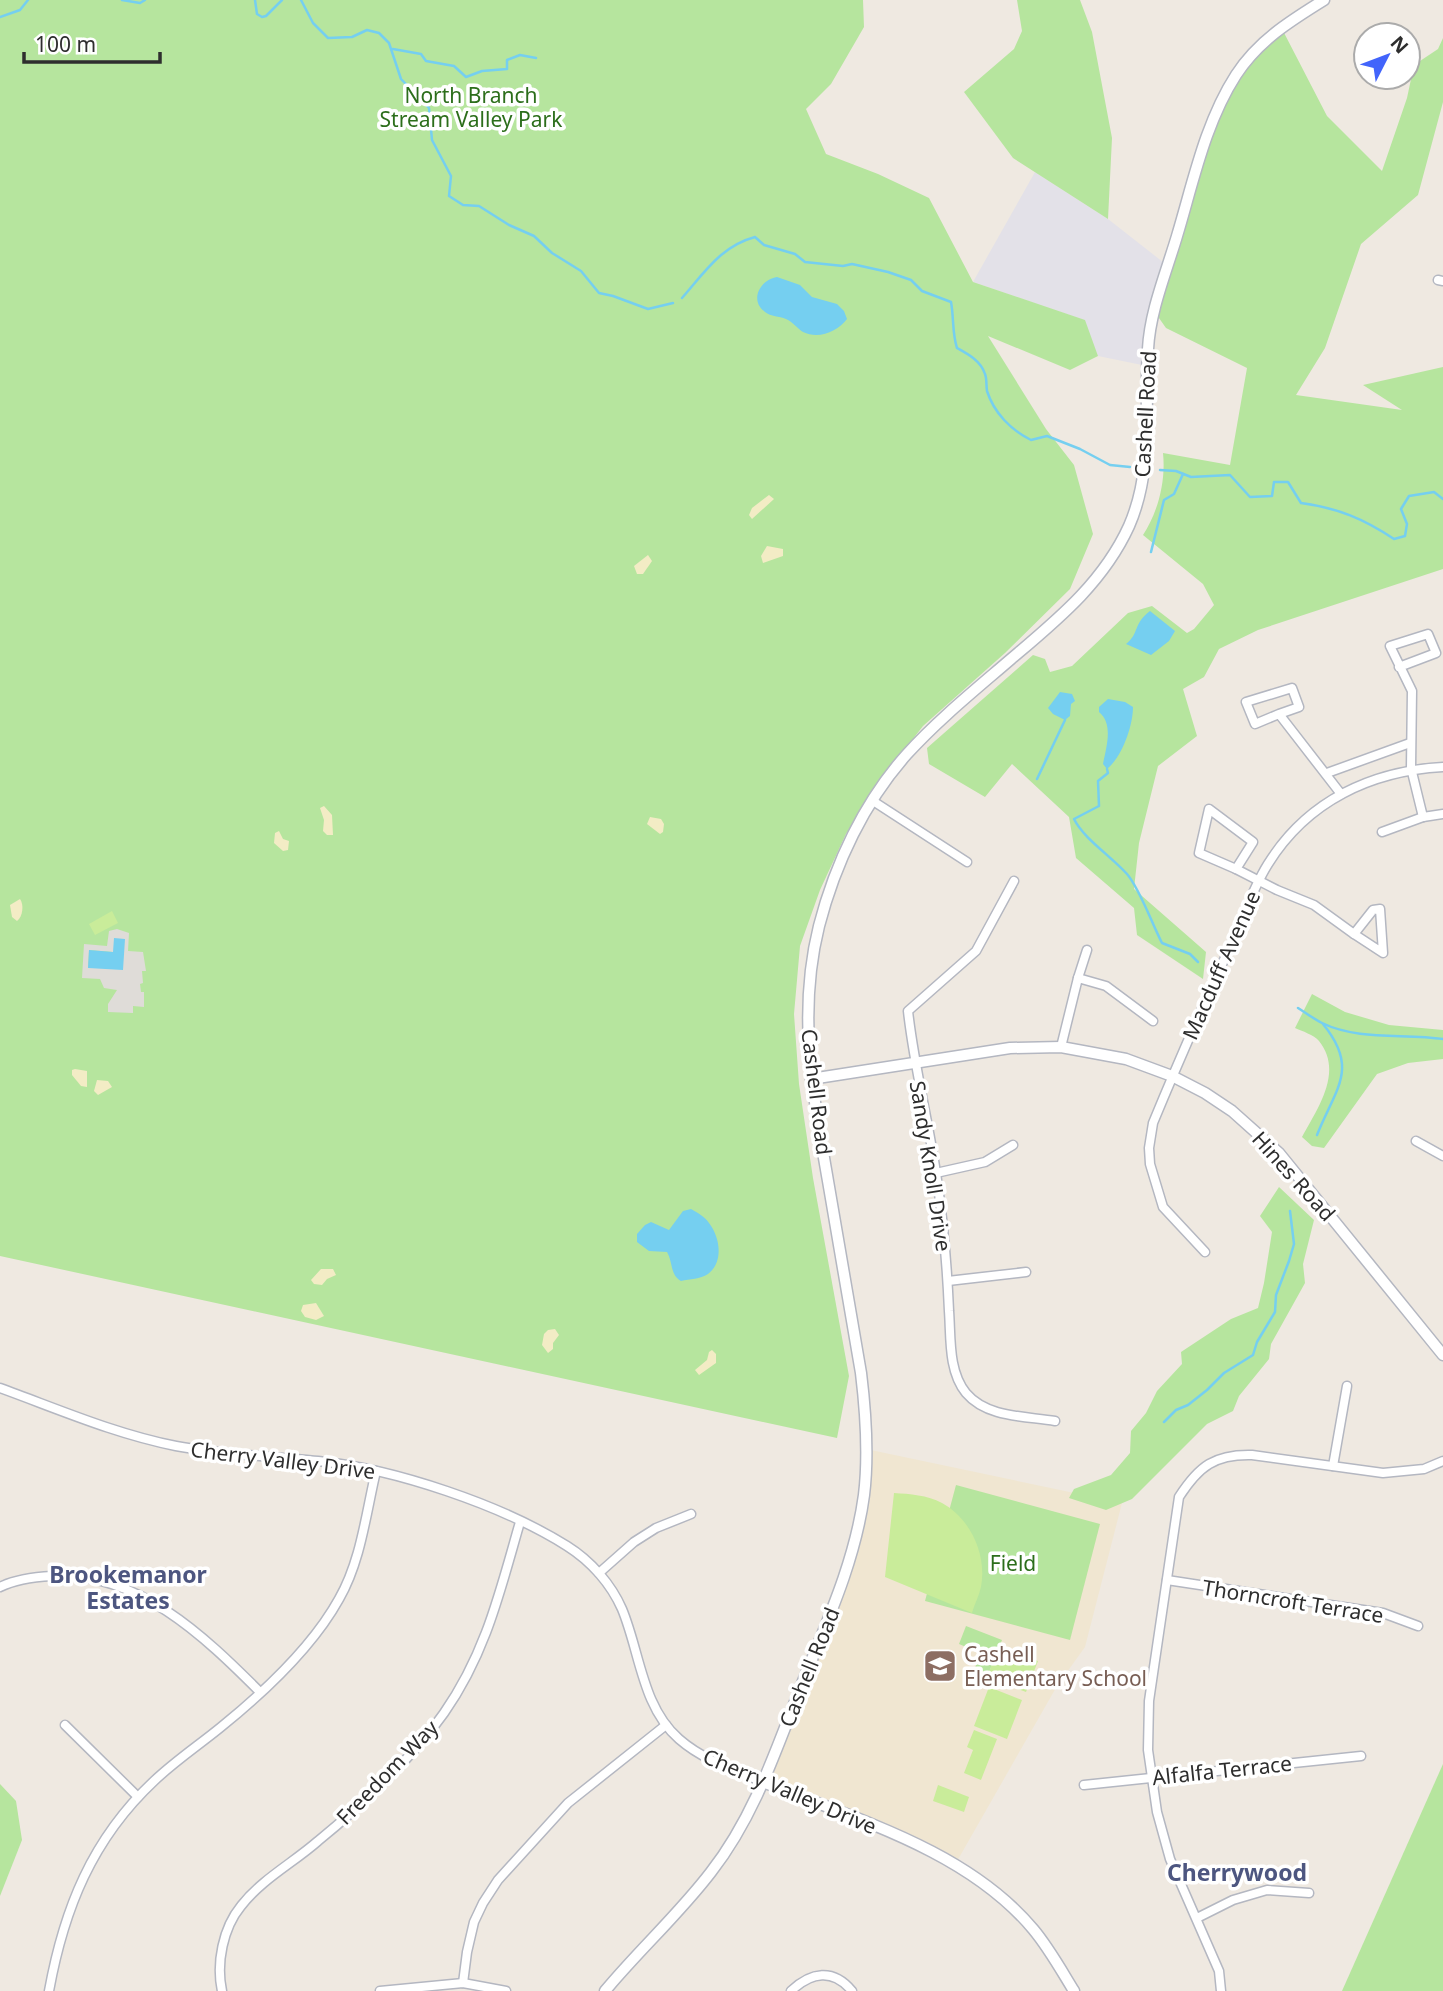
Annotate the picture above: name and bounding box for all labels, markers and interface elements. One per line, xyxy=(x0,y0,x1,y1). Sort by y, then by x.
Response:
scale bar xyxy=(24,21,161,65)
north arrow xyxy=(1352,21,1422,91)
text: 100 m xyxy=(35,30,96,58)
text: N xyxy=(1385,30,1414,59)
park label: North Branch Stream Valley Park xyxy=(380,81,563,133)
street label: Cashell Road xyxy=(1128,350,1162,478)
street label: Macduff Avenue xyxy=(1176,886,1266,1044)
street label: Cashell Road xyxy=(795,1027,839,1157)
street label: Sandy Knoll Drive xyxy=(904,1079,958,1253)
street label: Hines Road xyxy=(1246,1125,1342,1227)
street label: Cherry Valley Drive xyxy=(189,1435,377,1485)
park label: Field xyxy=(990,1549,1036,1577)
district label: Brookemanor Estates xyxy=(49,1558,207,1616)
street label: Thorncroft Terrace xyxy=(1200,1573,1386,1629)
street label: Cashell Road xyxy=(772,1603,846,1731)
place label: Cashell Elementary School xyxy=(964,1640,1147,1692)
school or university icon: Cashell Elementary School xyxy=(921,1647,959,1685)
street label: Freedom Way xyxy=(330,1713,444,1830)
street label: Cherry Valley Drive xyxy=(699,1742,881,1840)
street label: Alfalfa Terrace xyxy=(1151,1749,1293,1791)
district label: Cherrywood xyxy=(1167,1856,1307,1888)

